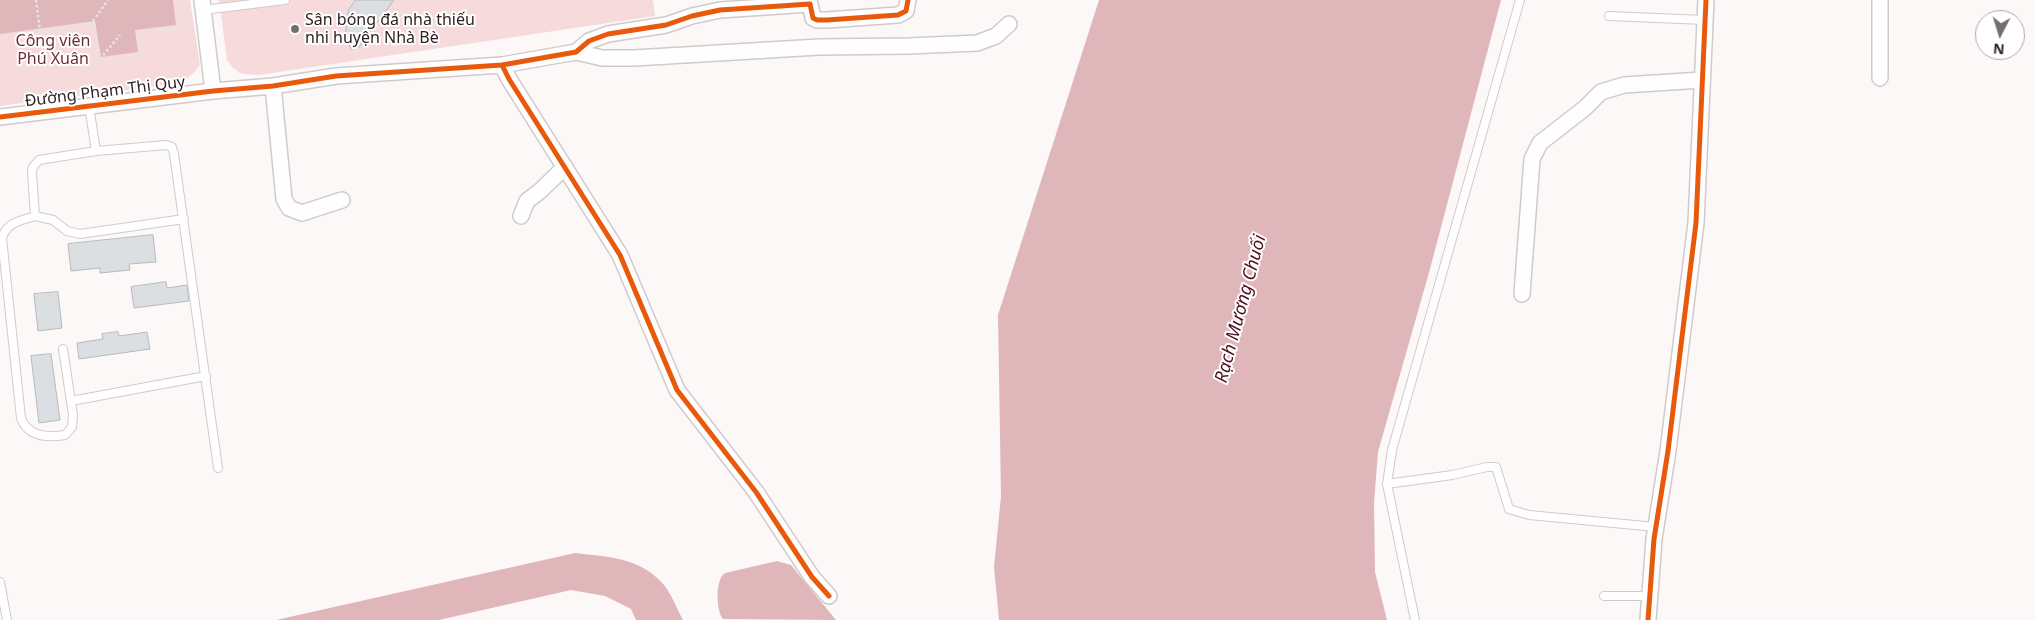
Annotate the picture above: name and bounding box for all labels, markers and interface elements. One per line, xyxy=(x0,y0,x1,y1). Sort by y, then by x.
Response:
place label: Sân bóng đá nhà thiếu nhi huyện Nhà Bè xyxy=(305,10,475,48)
north arrow xyxy=(1975,10,2025,60)
marker: Sân bóng đá nhà thiếu nhi huyện Nhà Bè xyxy=(289,23,301,35)
park label: Công viên Phú Xuân xyxy=(16,31,90,69)
text: N xyxy=(1992,39,2005,59)
street label: Đường Phạm Thị Quy xyxy=(24,73,186,111)
water label: Rạch Mương Chuối xyxy=(1211,233,1271,385)

